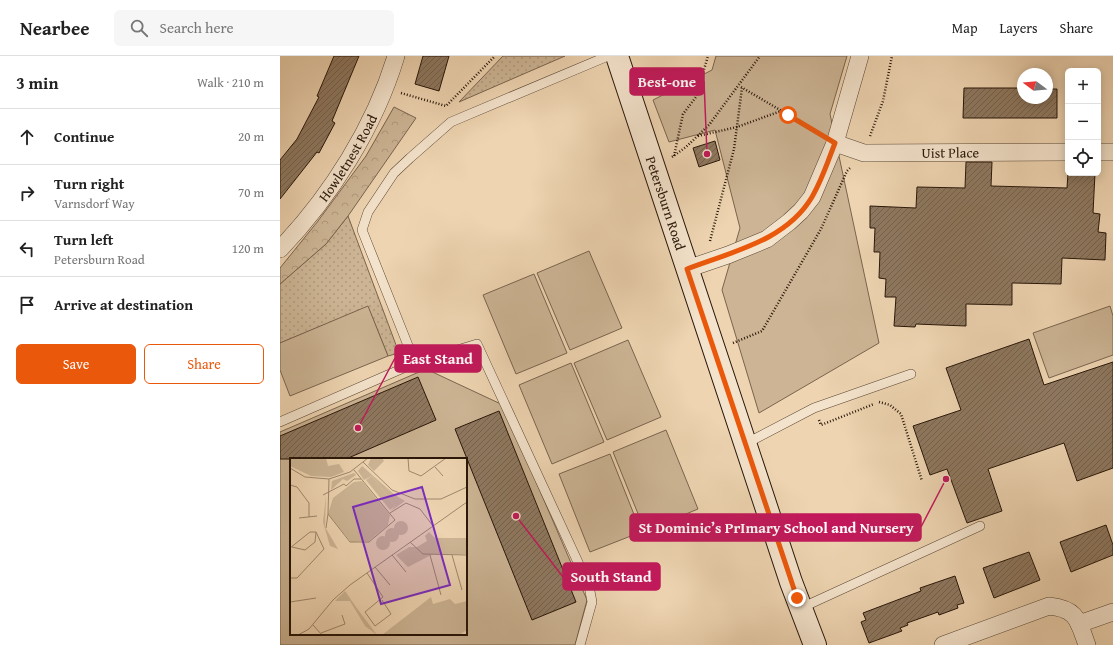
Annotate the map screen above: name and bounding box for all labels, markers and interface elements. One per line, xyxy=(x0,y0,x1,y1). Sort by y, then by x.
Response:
search box xyxy=(114,10,394,46)
text: Nearbee xyxy=(20,14,90,42)
icon: search xyxy=(128,17,150,39)
text: Search here xyxy=(160,17,234,38)
text: Map xyxy=(952,18,978,38)
text: Layers xyxy=(1000,18,1038,38)
text: Share xyxy=(1060,18,1093,38)
callout: Best-one xyxy=(630,68,704,95)
north arrow xyxy=(1017,68,1053,104)
map controls xyxy=(1065,68,1101,176)
button: + xyxy=(1065,68,1101,104)
text: 3 min xyxy=(16,70,58,95)
text: Best-one xyxy=(638,71,696,92)
text: Walk · 210 m xyxy=(197,73,264,92)
button: − xyxy=(1065,104,1101,140)
route start xyxy=(779,106,797,124)
street label: Howletnest Road xyxy=(314,110,382,206)
icon: ahead xyxy=(16,126,38,148)
text: Continue xyxy=(54,126,115,147)
text: 20 m xyxy=(238,127,264,146)
button: locate xyxy=(1065,140,1101,176)
street label: Uist Place xyxy=(921,142,980,163)
street label: Petersburn Road xyxy=(641,154,691,253)
text: Turn right xyxy=(54,173,125,194)
icon: right xyxy=(16,182,38,204)
text: 70 m xyxy=(238,183,264,202)
text: Varnsdorf Way xyxy=(54,194,135,213)
text: Turn left xyxy=(54,229,113,250)
icon: left xyxy=(16,238,38,260)
text: 120 m xyxy=(232,239,264,258)
text: Petersburn Road xyxy=(54,250,145,269)
icon: arrive xyxy=(16,294,38,316)
text: Arrive at destination xyxy=(54,294,193,315)
button: Save xyxy=(16,344,136,384)
button: Share xyxy=(144,344,264,384)
callout: East Stand xyxy=(395,345,481,372)
text: East Stand xyxy=(403,348,473,369)
inset map xyxy=(290,458,467,635)
callout: St Dominic’s PrImary School and Nursery xyxy=(630,514,921,541)
text: St Dominic’s PrImary School and Nursery xyxy=(638,517,914,538)
callout: South Stand xyxy=(563,563,660,590)
text: South Stand xyxy=(570,566,652,587)
route end xyxy=(788,589,806,607)

